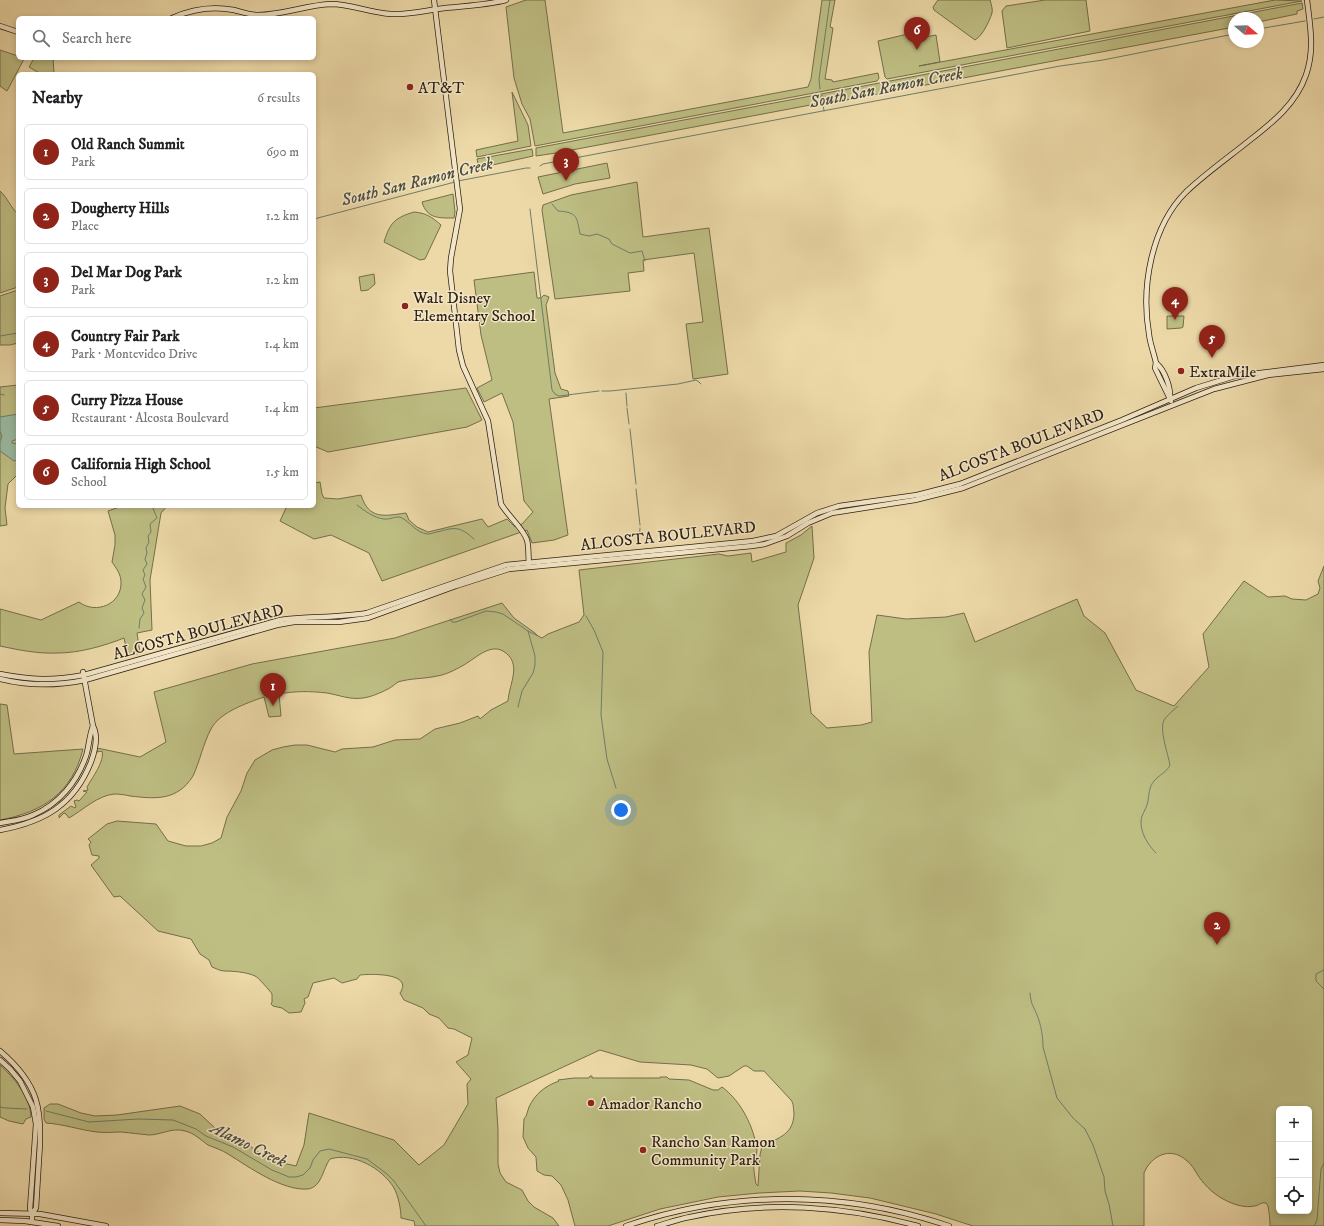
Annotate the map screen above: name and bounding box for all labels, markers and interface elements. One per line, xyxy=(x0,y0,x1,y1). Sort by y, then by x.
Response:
north arrow xyxy=(1228,12,1264,48)
search box xyxy=(16,16,316,60)
pin: 6 xyxy=(904,17,930,50)
icon: search xyxy=(30,27,52,49)
text: Search here xyxy=(62,29,131,48)
water label: South San Ramon Creek xyxy=(807,62,965,114)
place label: AT&T xyxy=(418,78,464,98)
marker: AT&T xyxy=(405,82,415,92)
text: Nearby xyxy=(32,87,82,109)
text: 6 results xyxy=(257,90,300,106)
text: Old Ranch Summit xyxy=(71,135,185,154)
text: 1 xyxy=(44,144,48,160)
text: 690 m xyxy=(266,144,299,160)
pin: 3 xyxy=(553,148,579,181)
water label: South San Ramon Creek xyxy=(338,152,496,212)
text: Park xyxy=(71,154,95,170)
text: Dougherty Hills xyxy=(71,199,169,218)
text: 2 xyxy=(43,208,49,224)
text: 1.2 km xyxy=(266,208,299,224)
text: Place xyxy=(71,218,99,234)
text: Del Mar Dog Park xyxy=(71,263,182,282)
text: 3 xyxy=(44,272,48,288)
text: 1.2 km xyxy=(266,272,299,288)
text: Park xyxy=(71,282,95,298)
pin: 4 xyxy=(1162,287,1188,320)
place label: Walt Disney Elementary School xyxy=(412,288,536,326)
marker: Walt Disney Elementary School xyxy=(400,301,410,311)
pin: 5 xyxy=(1199,325,1225,358)
text: Country Fair Park xyxy=(71,327,180,346)
text: 4 xyxy=(42,336,50,352)
text: 1.4 km xyxy=(265,336,299,352)
text: Park · Montevideo Drive xyxy=(71,346,197,362)
place label: ExtraMile xyxy=(1189,362,1257,382)
marker: ExtraMile xyxy=(1176,366,1186,376)
text: Curry Pizza House xyxy=(71,391,183,410)
text: 5 xyxy=(43,400,49,416)
text: 1.4 km xyxy=(265,400,299,416)
street label: ALCOSTA BOULEVARD xyxy=(936,404,1107,486)
text: Restaurant · Alcosta Boulevard xyxy=(71,410,229,426)
text: California High School xyxy=(71,455,211,474)
text: 6 xyxy=(43,464,49,480)
text: 1.5 km xyxy=(266,464,299,480)
text: School xyxy=(71,474,107,490)
street label: ALCOSTA BOULEVARD xyxy=(579,517,757,555)
street label: ALCOSTA BOULEVARD xyxy=(111,599,286,664)
pin: 1 xyxy=(260,673,286,706)
your location xyxy=(611,800,631,820)
pin: 2 xyxy=(1204,912,1230,945)
place label: Amador Rancho xyxy=(599,1094,702,1114)
marker: Amador Rancho xyxy=(586,1098,596,1108)
map controls xyxy=(1276,1106,1312,1214)
button: + xyxy=(1276,1106,1312,1142)
water label: Alamo Creek xyxy=(205,1116,291,1173)
place label: Rancho San Ramon Community Park xyxy=(651,1132,776,1170)
button: − xyxy=(1276,1142,1312,1178)
marker: Rancho San Ramon Community Park xyxy=(638,1145,648,1155)
button: locate xyxy=(1276,1178,1312,1214)

